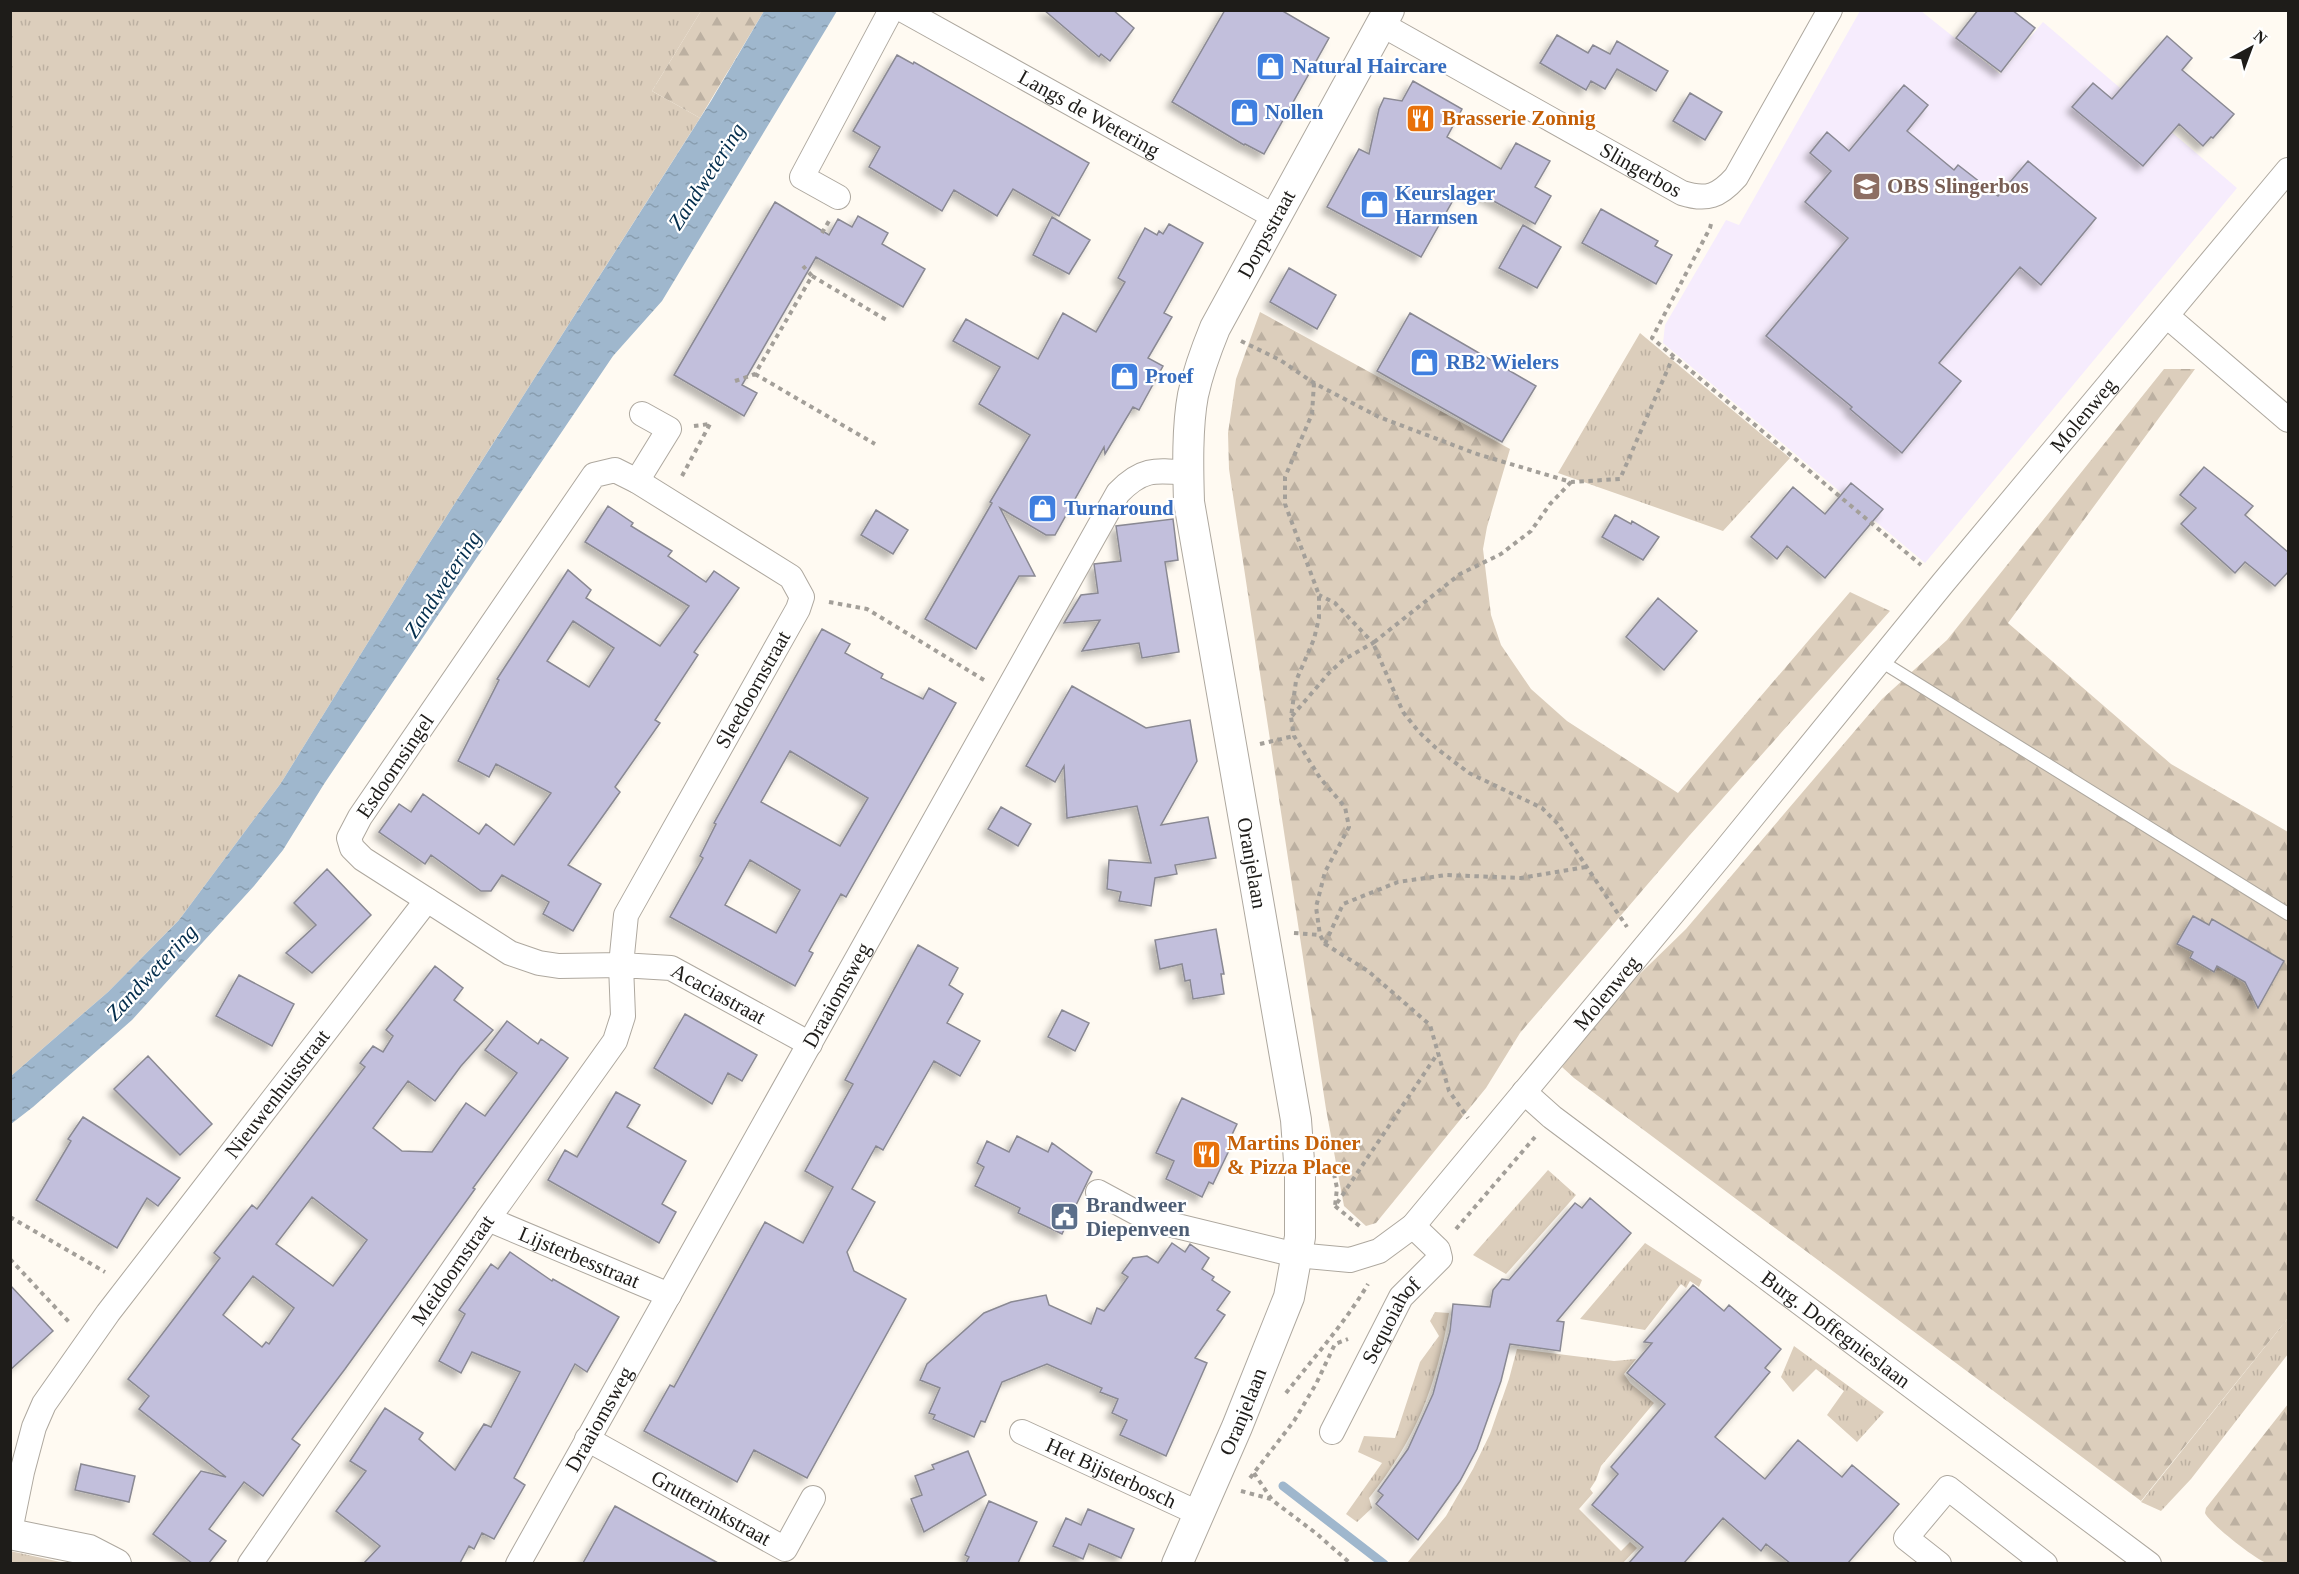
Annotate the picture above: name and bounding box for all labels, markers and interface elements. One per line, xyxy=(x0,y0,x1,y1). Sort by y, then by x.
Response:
north arrow xyxy=(2221,18,2281,78)
text: N xyxy=(2251,27,2271,48)
shop icon: Natural Haircare xyxy=(1255,50,1287,82)
place label: Natural Haircare xyxy=(1292,54,1447,78)
street label: Langs de Wetering xyxy=(1014,65,1164,163)
shop icon: Nollen xyxy=(1228,96,1260,128)
place label: Nollen xyxy=(1265,100,1324,124)
restaurant icon: Brasserie Zonnig xyxy=(1405,102,1437,134)
place label: Brasserie Zonnig xyxy=(1442,106,1596,130)
water label: Zandwetering xyxy=(663,118,750,234)
street label: Slingerbos xyxy=(1596,137,1686,202)
school or university icon: OBS Slingerbos xyxy=(1850,170,1882,202)
place label: OBS Slingerbos xyxy=(1887,174,2029,198)
place label: Keurslager Harmsen xyxy=(1395,181,1495,229)
street label: Dorpsstraat xyxy=(1233,186,1300,282)
shop icon: Keurslager Harmsen xyxy=(1358,189,1390,221)
shop icon: RB2 Wielers xyxy=(1409,346,1441,378)
place label: RB2 Wielers xyxy=(1446,350,1559,374)
shop icon: Proef xyxy=(1108,360,1140,392)
place label: Proef xyxy=(1145,364,1195,388)
street label: Molenweg xyxy=(2045,373,2122,457)
shop icon: Turnaround xyxy=(1027,492,1059,524)
place label: Turnaround xyxy=(1064,496,1174,520)
water label: Zandwetering xyxy=(399,526,486,642)
street label: Sleedoornstraat xyxy=(710,627,795,752)
street label: Esdoornsingel xyxy=(351,709,439,823)
street label: Oranjelaan xyxy=(1232,816,1272,911)
water label: Zandwetering xyxy=(101,919,202,1026)
street label: Draaiomsweg xyxy=(798,938,876,1052)
street label: Molenweg xyxy=(1569,950,1645,1035)
street label: Acaciastraat xyxy=(667,958,770,1029)
street label: Nieuwenhuisstraat xyxy=(220,1025,335,1163)
place label: Martins Döner & Pizza Place xyxy=(1227,1131,1361,1179)
restaurant icon: Martins Döner & Pizza Place xyxy=(1190,1139,1222,1171)
place label: Brandweer Diepenveen xyxy=(1086,1193,1190,1241)
public building icon: Brandweer Diepenveen xyxy=(1049,1201,1081,1233)
street label: Meidoornstraat xyxy=(406,1210,499,1330)
street label: Lijsterbesstraat xyxy=(515,1221,643,1293)
street label: Burg. Doffegnieslaan xyxy=(1756,1266,1915,1393)
street label: Sequoiahof xyxy=(1357,1273,1425,1368)
street label: Draaiomsweg xyxy=(560,1362,638,1476)
street label: Oranjelaan xyxy=(1214,1364,1272,1459)
street label: Het Bijsterbosch xyxy=(1042,1433,1180,1514)
street label: Grutterinkstraat xyxy=(647,1465,775,1551)

